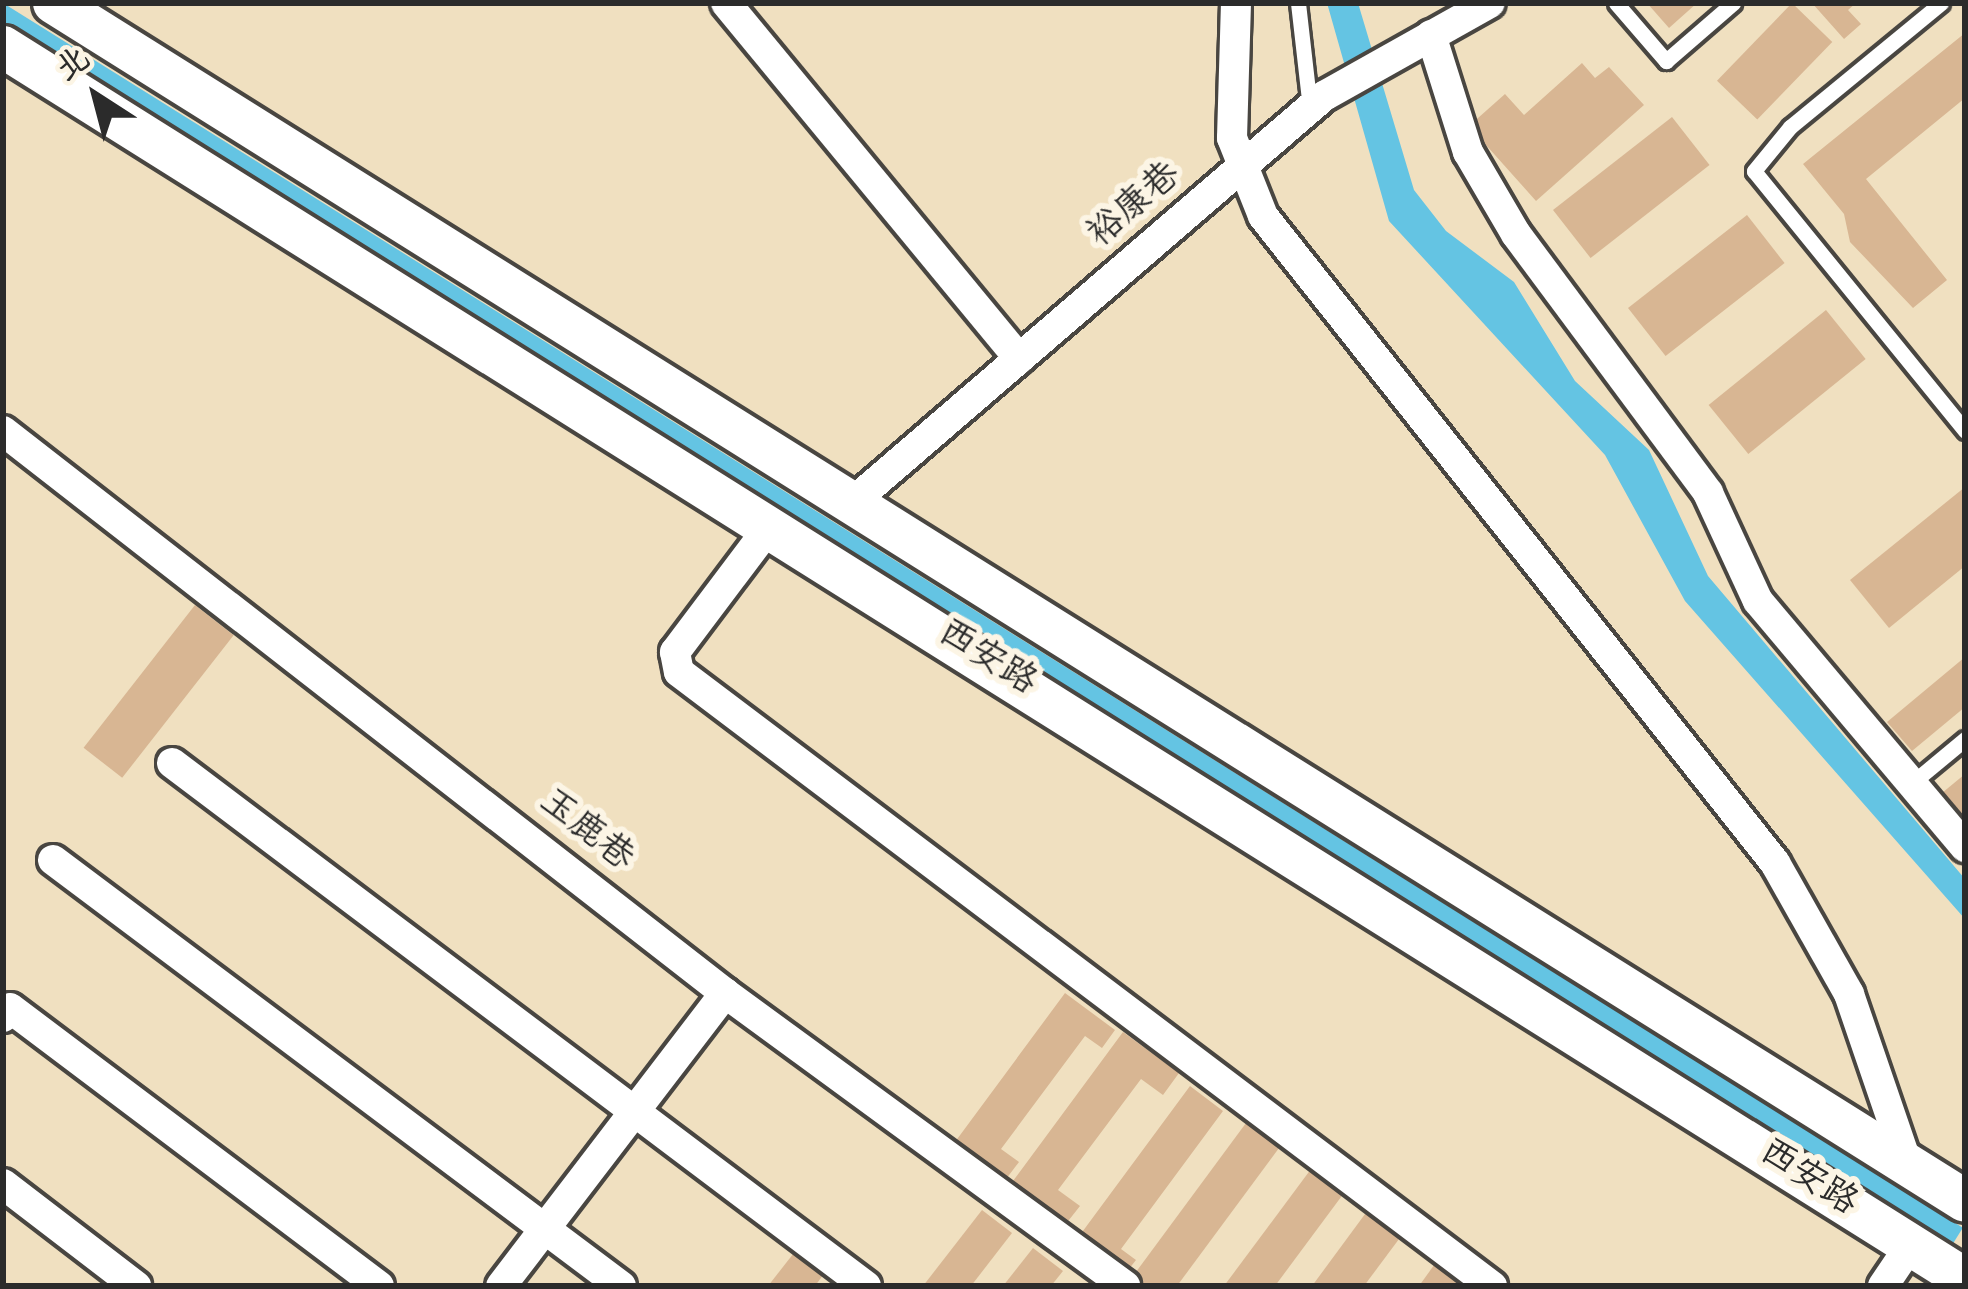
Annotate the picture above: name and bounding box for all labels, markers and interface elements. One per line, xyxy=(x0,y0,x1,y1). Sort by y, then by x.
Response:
north arrow xyxy=(36,36,156,156)
text: 北 xyxy=(47,38,102,95)
street label: 裕康巷 xyxy=(1081,155,1191,259)
street label: 西安路 xyxy=(929,613,1043,707)
street label: 玉鹿巷 xyxy=(529,782,641,882)
street label: 西安路 xyxy=(1750,1132,1864,1228)

